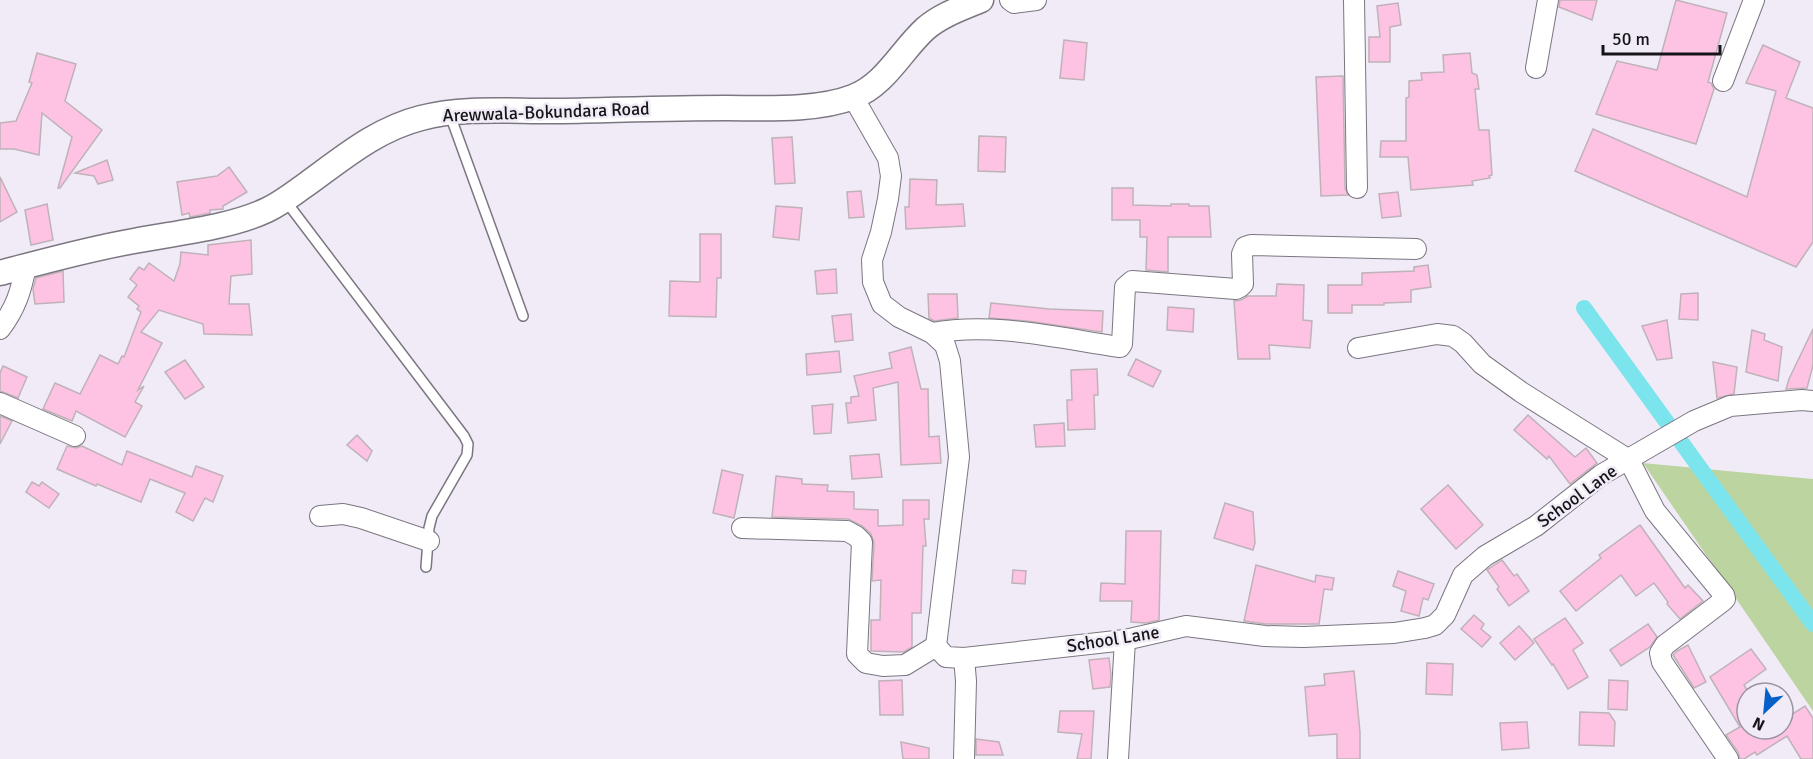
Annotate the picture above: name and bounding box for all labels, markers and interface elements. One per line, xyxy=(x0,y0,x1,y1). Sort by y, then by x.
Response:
scale bar xyxy=(1603,18,1720,56)
text: 50 m xyxy=(1612,28,1650,50)
street label: Arewwala-Bokundara Road xyxy=(442,97,650,127)
street label: School Lane xyxy=(1533,460,1621,532)
street label: School Lane xyxy=(1065,621,1161,657)
north arrow xyxy=(1735,681,1795,741)
text: N xyxy=(1749,712,1768,735)

